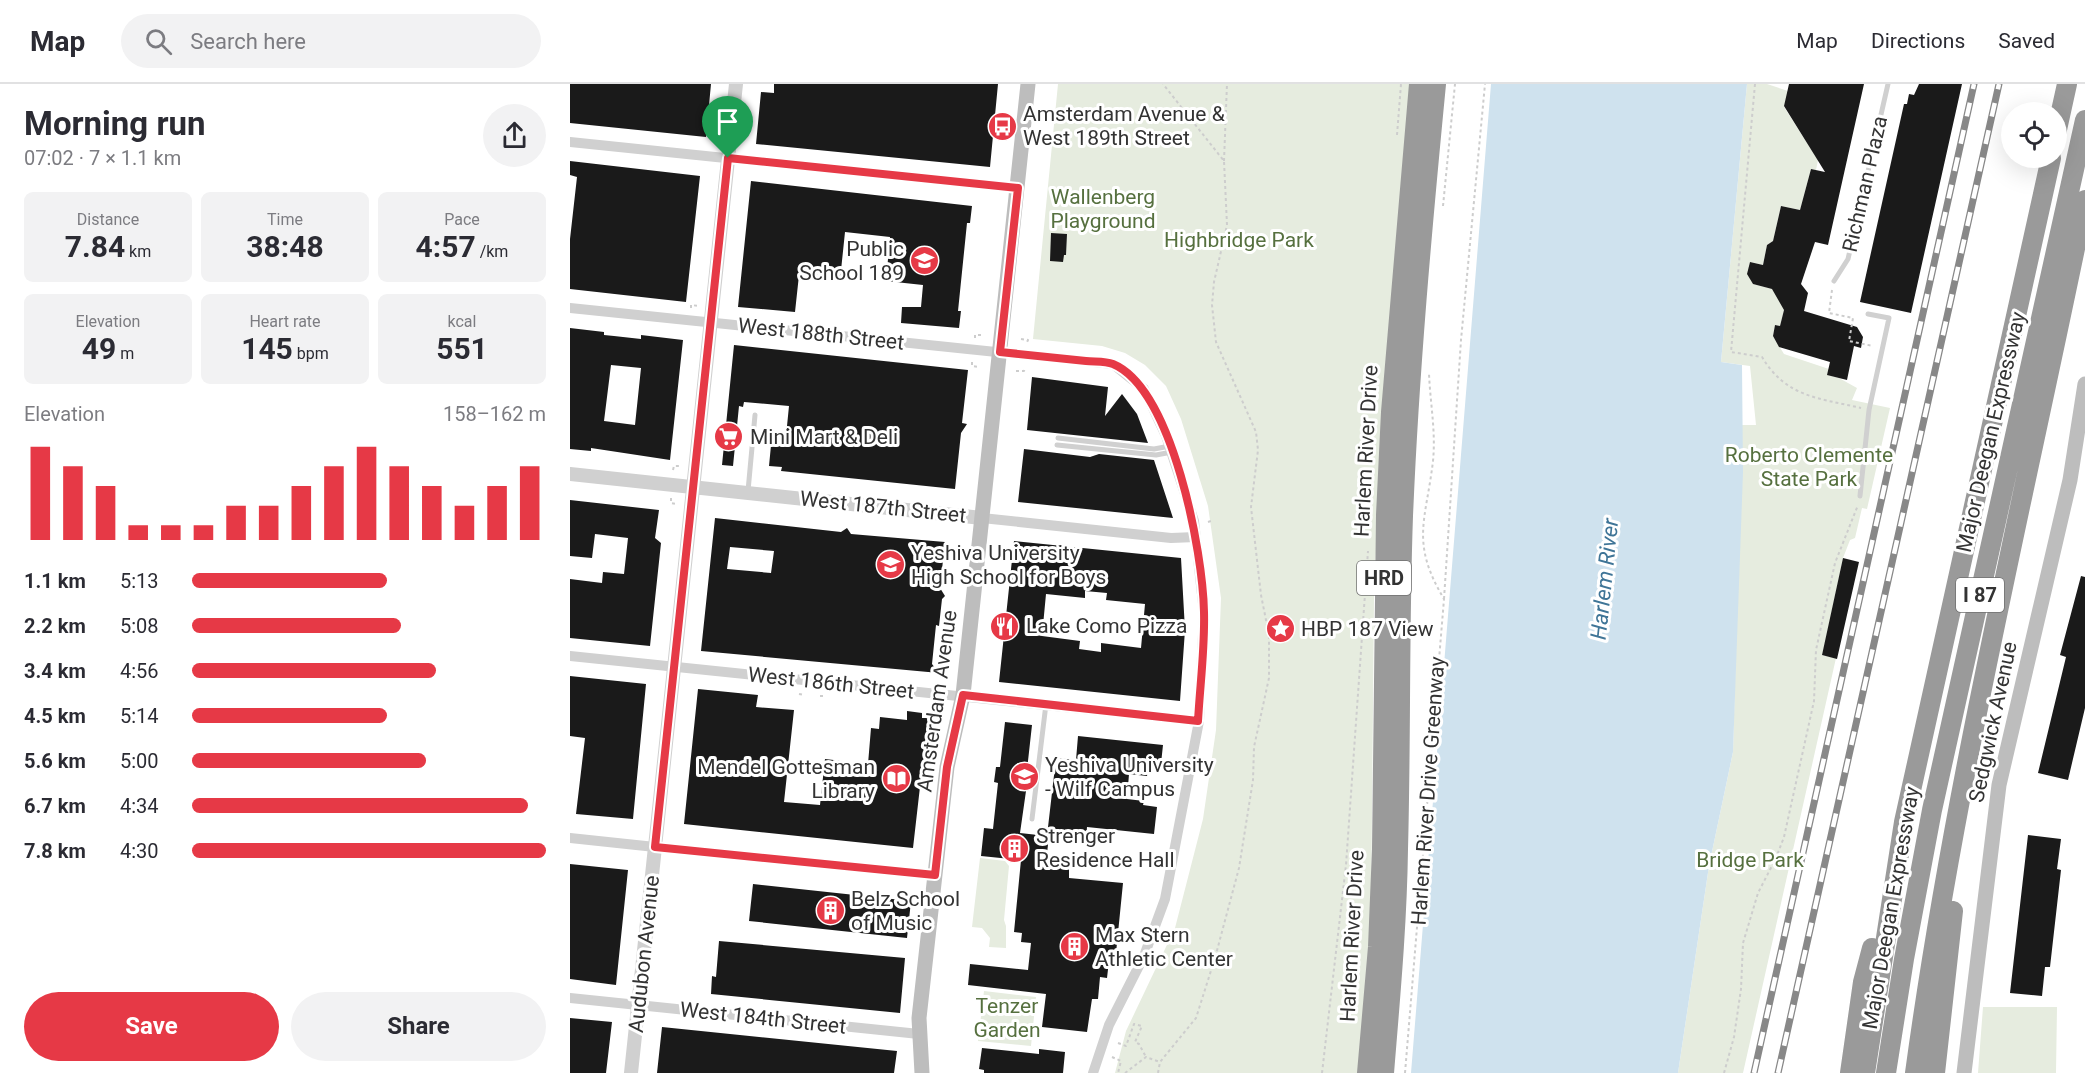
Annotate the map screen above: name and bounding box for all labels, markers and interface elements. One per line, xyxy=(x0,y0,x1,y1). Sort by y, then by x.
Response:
search box xyxy=(121,14,541,68)
text: Map xyxy=(30,25,85,58)
icon: search xyxy=(142,25,175,58)
text: Search here xyxy=(190,29,306,54)
text: Map xyxy=(1796,29,1838,53)
text: Directions xyxy=(1871,29,1965,53)
text: Saved xyxy=(1998,29,2055,53)
pin xyxy=(702,96,753,158)
place label: Amsterdam Avenue & West 189th Street xyxy=(1023,102,1225,150)
map controls xyxy=(2001,102,2067,168)
button: locate xyxy=(2001,102,2067,168)
text: Morning run xyxy=(24,104,205,143)
button: share xyxy=(483,104,546,167)
icon: arrive xyxy=(711,105,744,138)
bus stop icon: Amsterdam Avenue & West 189th Street xyxy=(986,110,1018,142)
street label: Richman Plaza xyxy=(1838,114,1892,254)
text: 07:02 · 7 × 1.1 km xyxy=(24,146,181,170)
park label: Wallenberg Playground xyxy=(1050,185,1156,233)
text: Distance xyxy=(77,210,139,229)
text: Time xyxy=(267,210,303,229)
text: Pace xyxy=(444,210,480,229)
park label: Highbridge Park xyxy=(1164,228,1314,252)
text: 7.84 xyxy=(65,229,125,264)
text: 38:48 xyxy=(246,229,324,264)
text: 4:57 xyxy=(416,229,476,264)
place label: Public School 189 xyxy=(799,237,904,285)
text: km xyxy=(125,242,151,261)
text: /km xyxy=(476,242,508,261)
school or university icon: Public School 189 xyxy=(909,245,941,277)
street label: Major Deegan Expressway xyxy=(1952,309,2030,555)
text: Elevation xyxy=(76,312,140,331)
text: Heart rate xyxy=(249,312,321,331)
text: kcal xyxy=(448,312,476,331)
street label: West 188th Street xyxy=(737,313,905,355)
text: 49 xyxy=(82,331,116,366)
text: 145 xyxy=(241,331,293,366)
text: 551 xyxy=(436,331,488,366)
text: m xyxy=(116,344,134,363)
text: bpm xyxy=(293,344,329,363)
street label: Harlem River Drive xyxy=(1350,364,1382,538)
text: Elevation xyxy=(24,402,105,426)
text: 158–162 m xyxy=(443,402,546,426)
supermarket icon: Mini Mart & Deli xyxy=(713,421,745,453)
place label: Mini Mart & Deli xyxy=(750,425,898,449)
park label: Roberto Clemente State Park xyxy=(1725,443,1893,491)
street label: West 187th Street xyxy=(799,486,967,528)
water label: Harlem River xyxy=(1586,516,1623,641)
place label: Yeshiva University High School for Boys xyxy=(911,541,1106,589)
school or university icon: Yeshiva University High School for Boys xyxy=(874,549,906,581)
road number: HRD xyxy=(1357,561,1411,595)
text: 1.1 km xyxy=(24,569,86,593)
text: 5:13 xyxy=(120,569,159,593)
road number: I 87 xyxy=(1956,578,2004,612)
street label: Amsterdam Avenue xyxy=(912,608,962,794)
restaurant icon: Lake Como Pizza xyxy=(989,610,1021,642)
place icon: HBP 187 View xyxy=(1264,613,1296,645)
text: 2.2 km xyxy=(24,614,86,638)
text: 5:08 xyxy=(120,614,159,638)
place label: Lake Como Pizza xyxy=(1026,614,1187,638)
place label: HBP 187 View xyxy=(1301,617,1434,641)
street label: Sedgwick Avenue xyxy=(1964,639,2022,805)
street label: Harlem River Drive Greenway xyxy=(1407,656,1449,926)
text: 3.4 km xyxy=(24,659,86,683)
text: 4:56 xyxy=(120,659,159,683)
street label: West 186th Street xyxy=(747,662,915,704)
text: 4.5 km xyxy=(24,704,86,728)
text: 5:14 xyxy=(120,704,159,728)
text: 5.6 km xyxy=(24,749,86,773)
text: 5:00 xyxy=(120,749,159,773)
place label: Yeshiva University - Wilf Campus xyxy=(1045,753,1214,801)
place label: Mendel Gottesman Library xyxy=(697,755,875,803)
school or university icon: Yeshiva University - Wilf Campus xyxy=(1008,761,1040,793)
library icon: Mendel Gottesman Library xyxy=(880,763,912,795)
street label: Major Deegan Expressway xyxy=(1858,785,1924,1031)
text: 6.7 km xyxy=(24,794,86,818)
text: 4:34 xyxy=(120,794,159,818)
place label: Strenger Residence Hall xyxy=(1036,824,1175,872)
building icon: Strenger Residence Hall xyxy=(999,832,1031,864)
text: 7.8 km xyxy=(24,839,86,863)
text: 4:30 xyxy=(120,839,159,863)
park label: Bridge Park xyxy=(1696,848,1804,872)
street label: Harlem River Drive xyxy=(1336,849,1368,1023)
street label: Audubon Avenue xyxy=(624,874,664,1034)
place label: Belz School of Music xyxy=(851,887,960,935)
building icon: Belz School of Music xyxy=(814,895,846,927)
place label: Max Stern Athletic Center xyxy=(1095,923,1233,971)
building icon: Max Stern Athletic Center xyxy=(1058,931,1090,963)
button: Save xyxy=(24,992,279,1061)
button: Share xyxy=(291,992,546,1061)
park label: Tenzer Garden xyxy=(973,994,1041,1042)
street label: West 184th Street xyxy=(679,997,847,1039)

